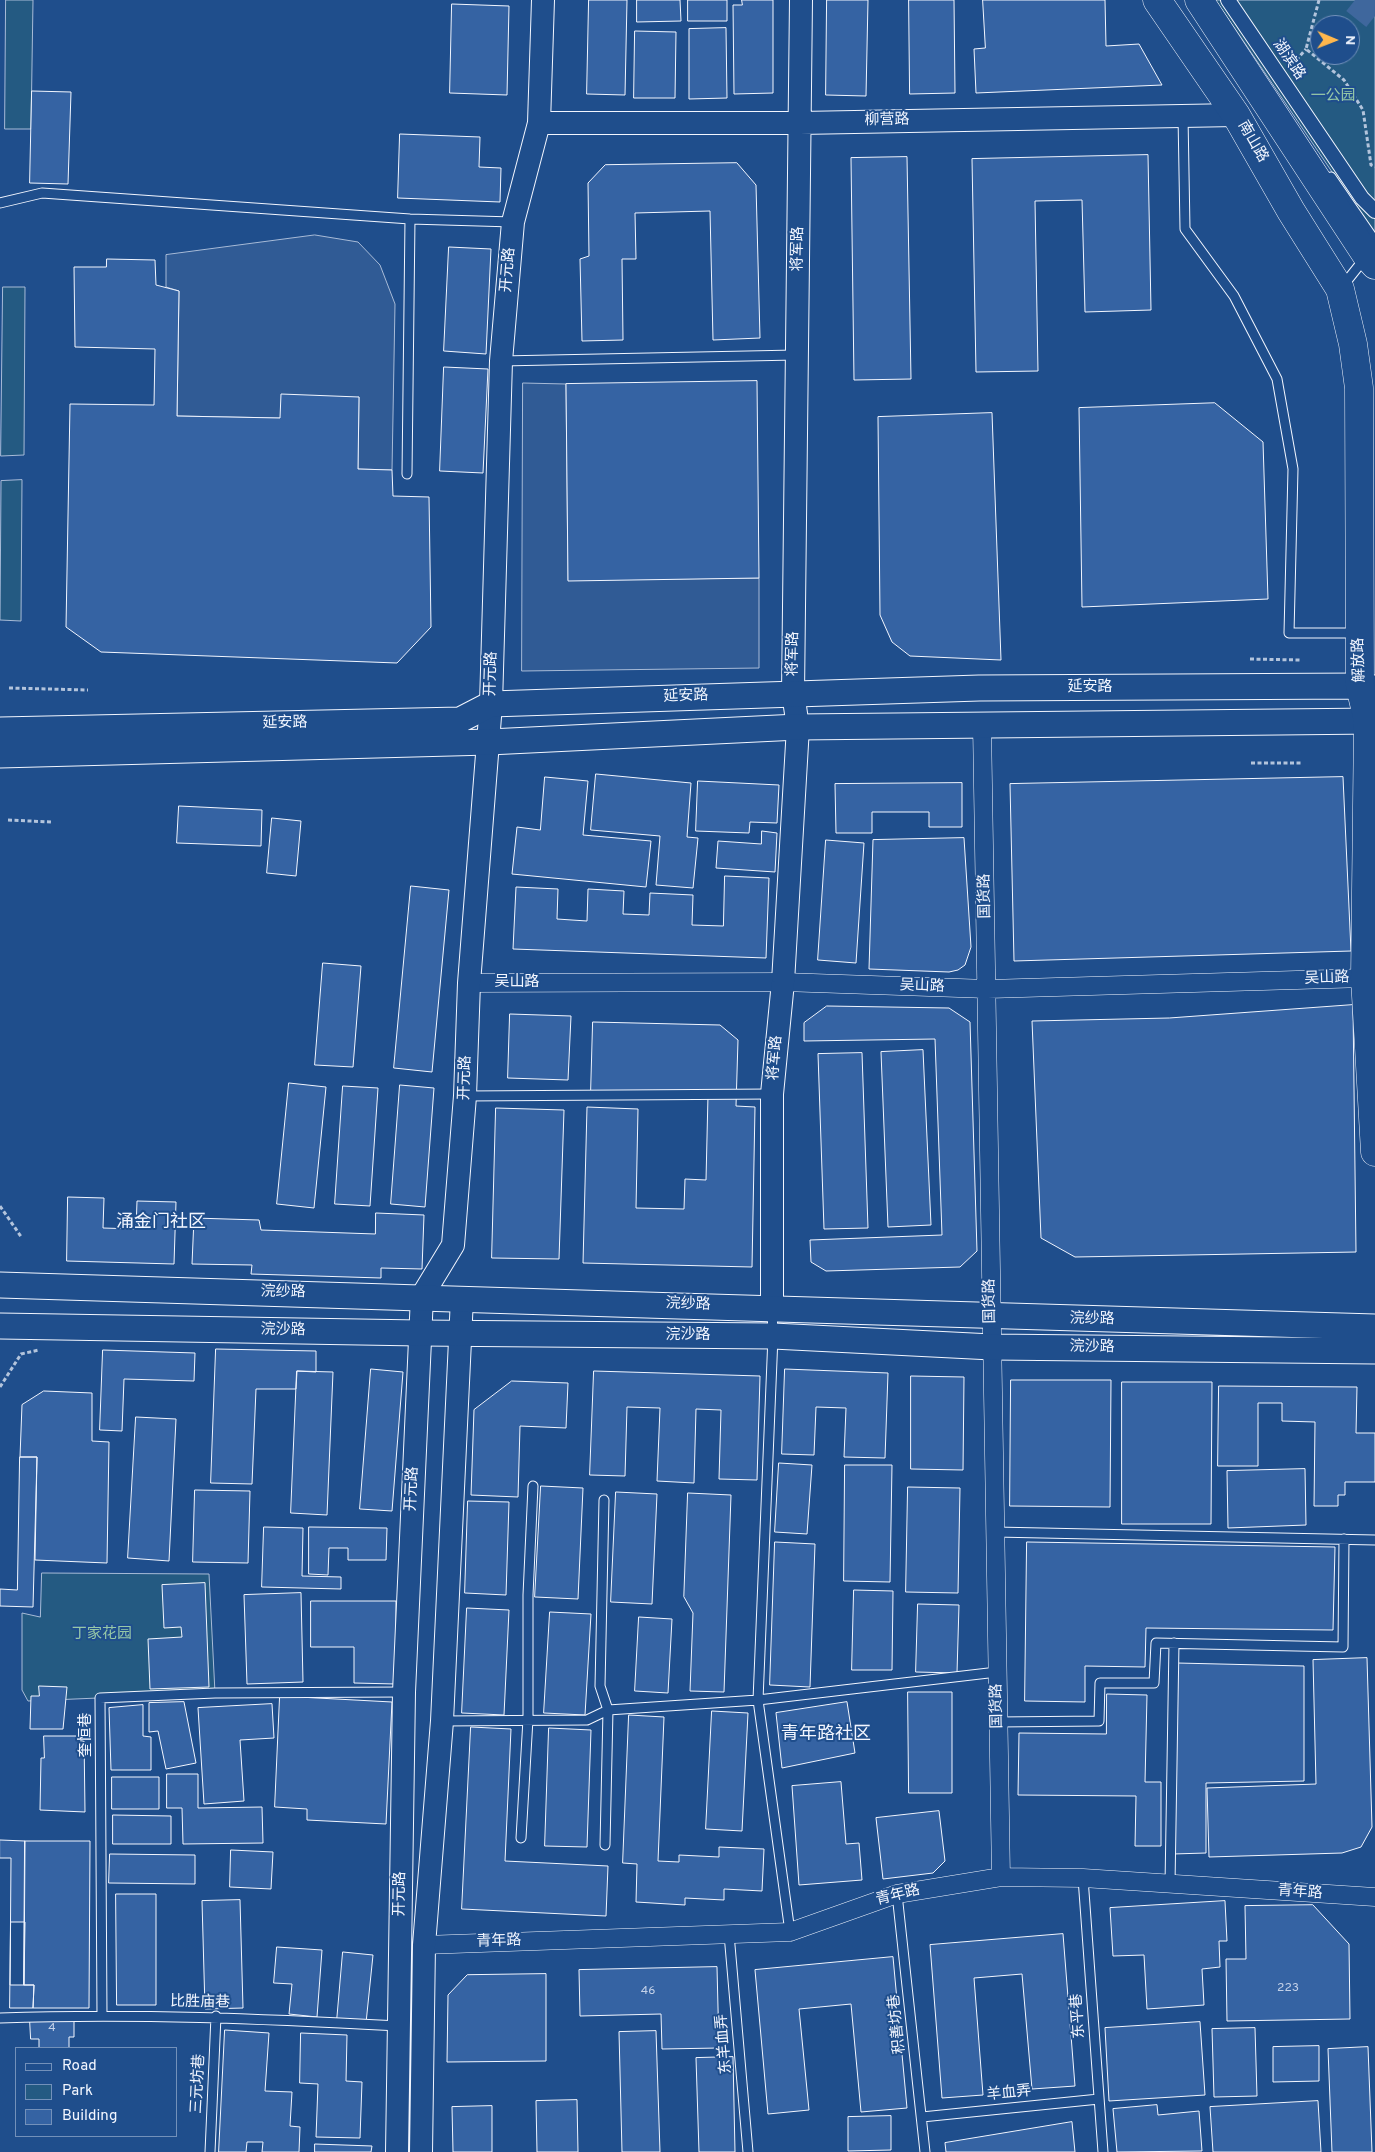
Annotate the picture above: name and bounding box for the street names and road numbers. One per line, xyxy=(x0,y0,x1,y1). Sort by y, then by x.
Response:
street label: 湖滨路 xyxy=(1268,36,1308,84)
street label: 柳营路 xyxy=(864,112,910,130)
street label: 南山路 xyxy=(1233,118,1271,166)
street label: 将军路 xyxy=(790,226,808,272)
street label: 开元路 xyxy=(498,247,520,293)
street label: 将军路 xyxy=(785,631,803,677)
street label: 解放路 xyxy=(1350,637,1370,683)
street label: 开元路 xyxy=(482,651,502,697)
street label: 延安路 xyxy=(1068,679,1112,697)
street label: 延安路 xyxy=(663,687,709,707)
street label: 延安路 xyxy=(262,715,308,733)
street label: 国货路 xyxy=(977,873,995,919)
street label: 吴山路 xyxy=(1304,969,1350,989)
street label: 吴山路 xyxy=(495,974,539,992)
street label: 吴山路 xyxy=(899,977,945,997)
street label: 将军路 xyxy=(765,1035,787,1081)
street label: 开元路 xyxy=(456,1055,476,1101)
street label: 国货路 xyxy=(982,1278,1000,1324)
street label: 浣纱路 xyxy=(260,1284,306,1302)
street label: 浣纱路 xyxy=(665,1295,711,1315)
street label: 浣纱路 xyxy=(1069,1311,1115,1329)
street label: 浣沙路 xyxy=(260,1322,306,1340)
street label: 浣沙路 xyxy=(666,1327,710,1345)
street label: 浣沙路 xyxy=(1069,1339,1115,1357)
street label: 开元路 xyxy=(403,1466,423,1512)
street label: 国货路 xyxy=(989,1683,1007,1729)
street label: 奎恒巷 xyxy=(78,1713,96,1757)
street label: 开元路 xyxy=(392,1871,410,1917)
street label: 青年路 xyxy=(874,1882,922,1910)
street label: 青年路 xyxy=(1277,1882,1323,1904)
street label: 青年路 xyxy=(476,1932,522,1952)
street label: 比胜庙巷 xyxy=(170,1993,230,2013)
street label: 积善坊巷 xyxy=(886,1993,910,2055)
street label: 东平巷 xyxy=(1068,1993,1090,2039)
street label: 东羊血弄 xyxy=(713,2013,737,2075)
street label: 三元坊巷 xyxy=(188,2054,210,2114)
street label: 羊血弄 xyxy=(986,2083,1032,2105)

